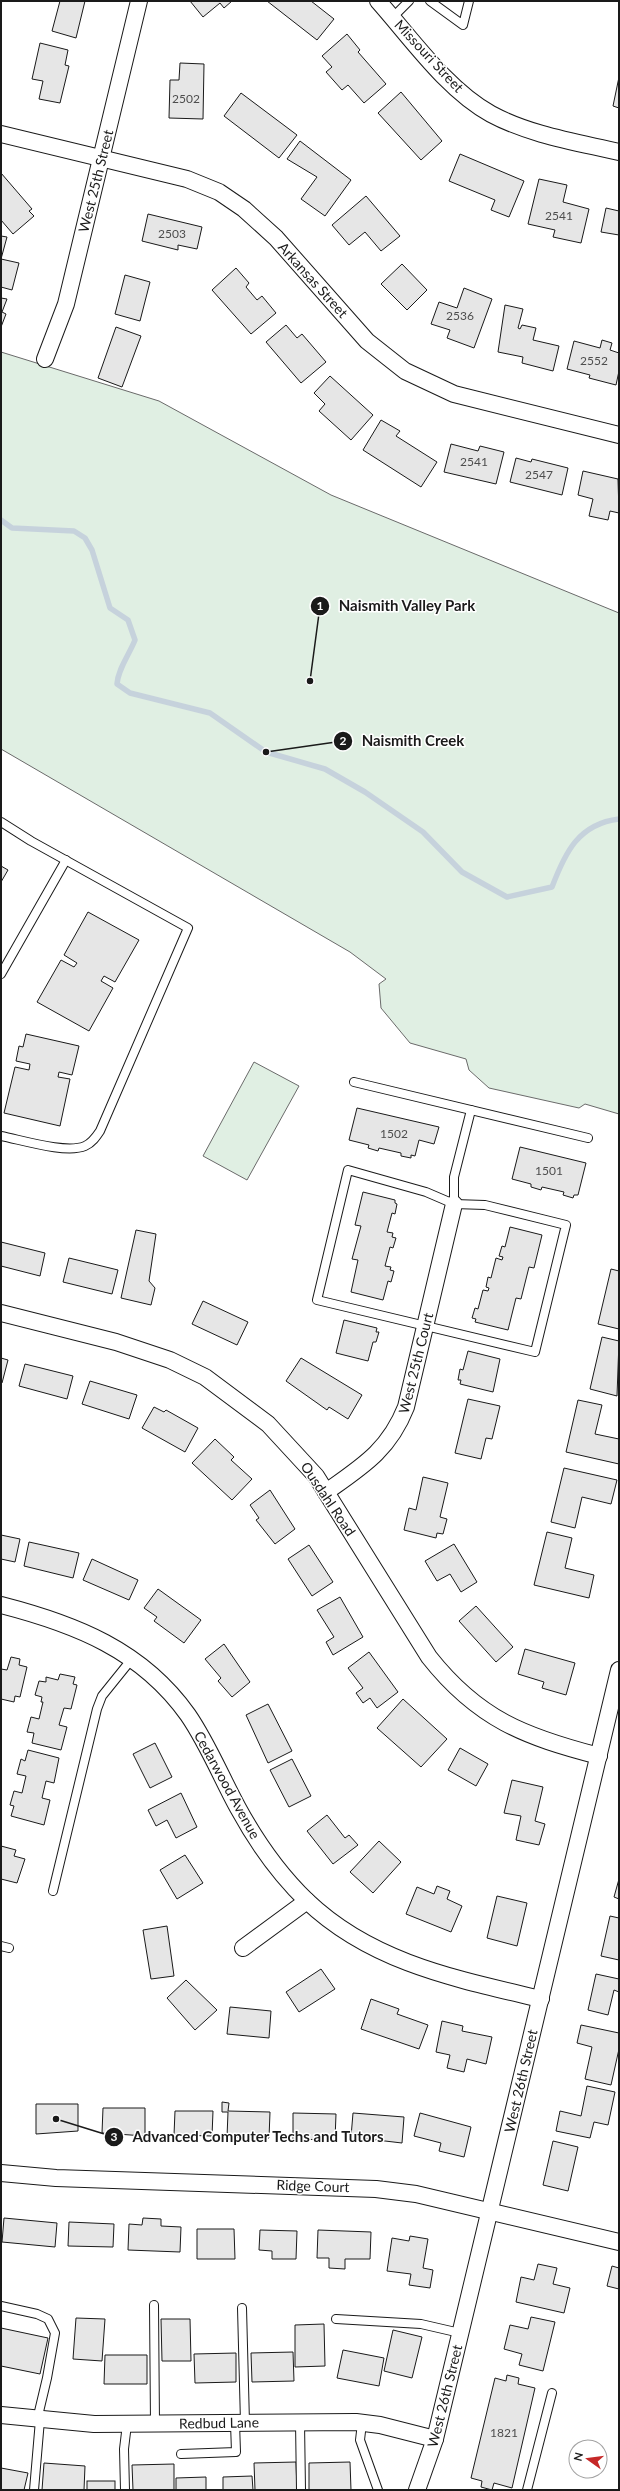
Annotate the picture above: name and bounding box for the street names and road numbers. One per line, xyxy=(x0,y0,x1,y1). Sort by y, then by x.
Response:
street label: Missouri Street xyxy=(391,16,467,95)
street label: West 25th Street xyxy=(75,128,116,234)
street label: Arkansas Street xyxy=(275,238,352,321)
street label: West 25th Court xyxy=(395,1311,436,1415)
street label: Ousdahl Road xyxy=(297,1459,359,1539)
street label: Cedarwood Avenue xyxy=(191,1728,264,1842)
street label: West 26th Street xyxy=(500,2028,541,2134)
street label: Ridge Court xyxy=(276,2176,350,2195)
street label: West 26th Street xyxy=(424,2343,465,2449)
street label: Redbud Lane xyxy=(179,2413,259,2432)

